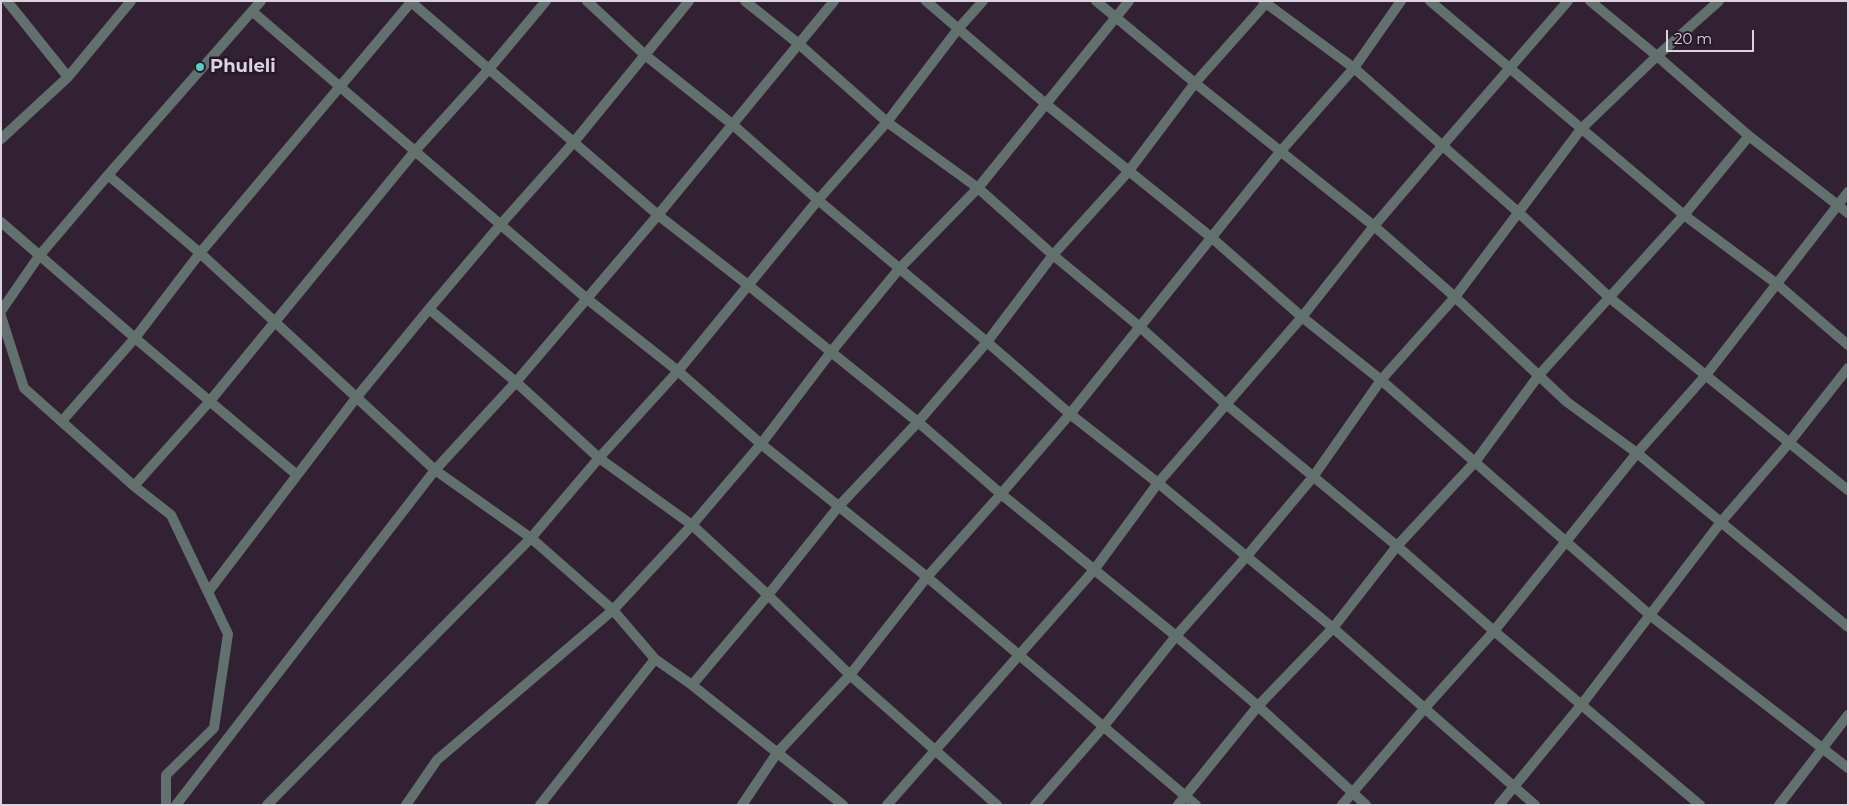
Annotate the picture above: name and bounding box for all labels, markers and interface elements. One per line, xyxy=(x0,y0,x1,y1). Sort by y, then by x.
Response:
scale bar xyxy=(1669,20,1756,52)
text: 20 m xyxy=(1674,29,1712,48)
place label: Phuleli xyxy=(210,56,276,78)
marker: Phuleli xyxy=(194,61,206,73)

